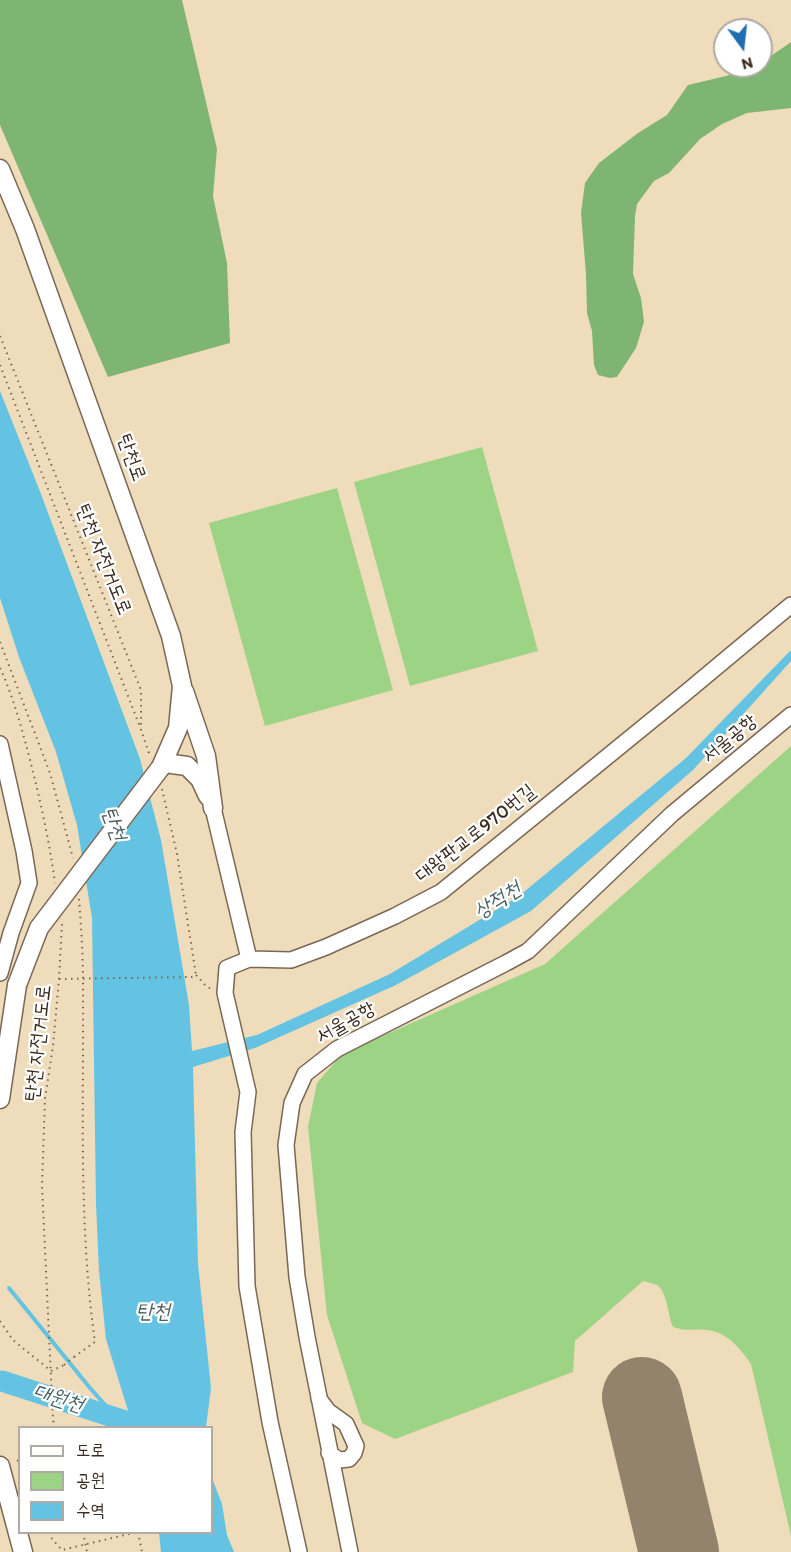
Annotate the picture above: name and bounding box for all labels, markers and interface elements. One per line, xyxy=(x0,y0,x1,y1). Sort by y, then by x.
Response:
north arrow xyxy=(713,18,773,78)
text: N xyxy=(740,53,755,75)
street label: 탄천로 xyxy=(111,431,151,485)
street label: 탄천 자전거도로 xyxy=(70,501,136,619)
street label: 서울공항 xyxy=(698,709,762,769)
street label: 대왕판교로970번길 xyxy=(411,780,541,888)
water label: 탄천 xyxy=(95,804,131,844)
water label: 상적천 xyxy=(470,877,526,925)
street label: 탄천 자전거도로 xyxy=(21,983,57,1103)
street label: 서울공항 xyxy=(312,997,380,1049)
water label: 탄천 xyxy=(136,1300,170,1326)
water label: 대원천 xyxy=(30,1379,86,1419)
legend xyxy=(18,1426,213,1534)
text: 도로 xyxy=(76,1439,105,1461)
text: 공원 xyxy=(76,1469,105,1491)
text: 수역 xyxy=(76,1499,105,1521)

